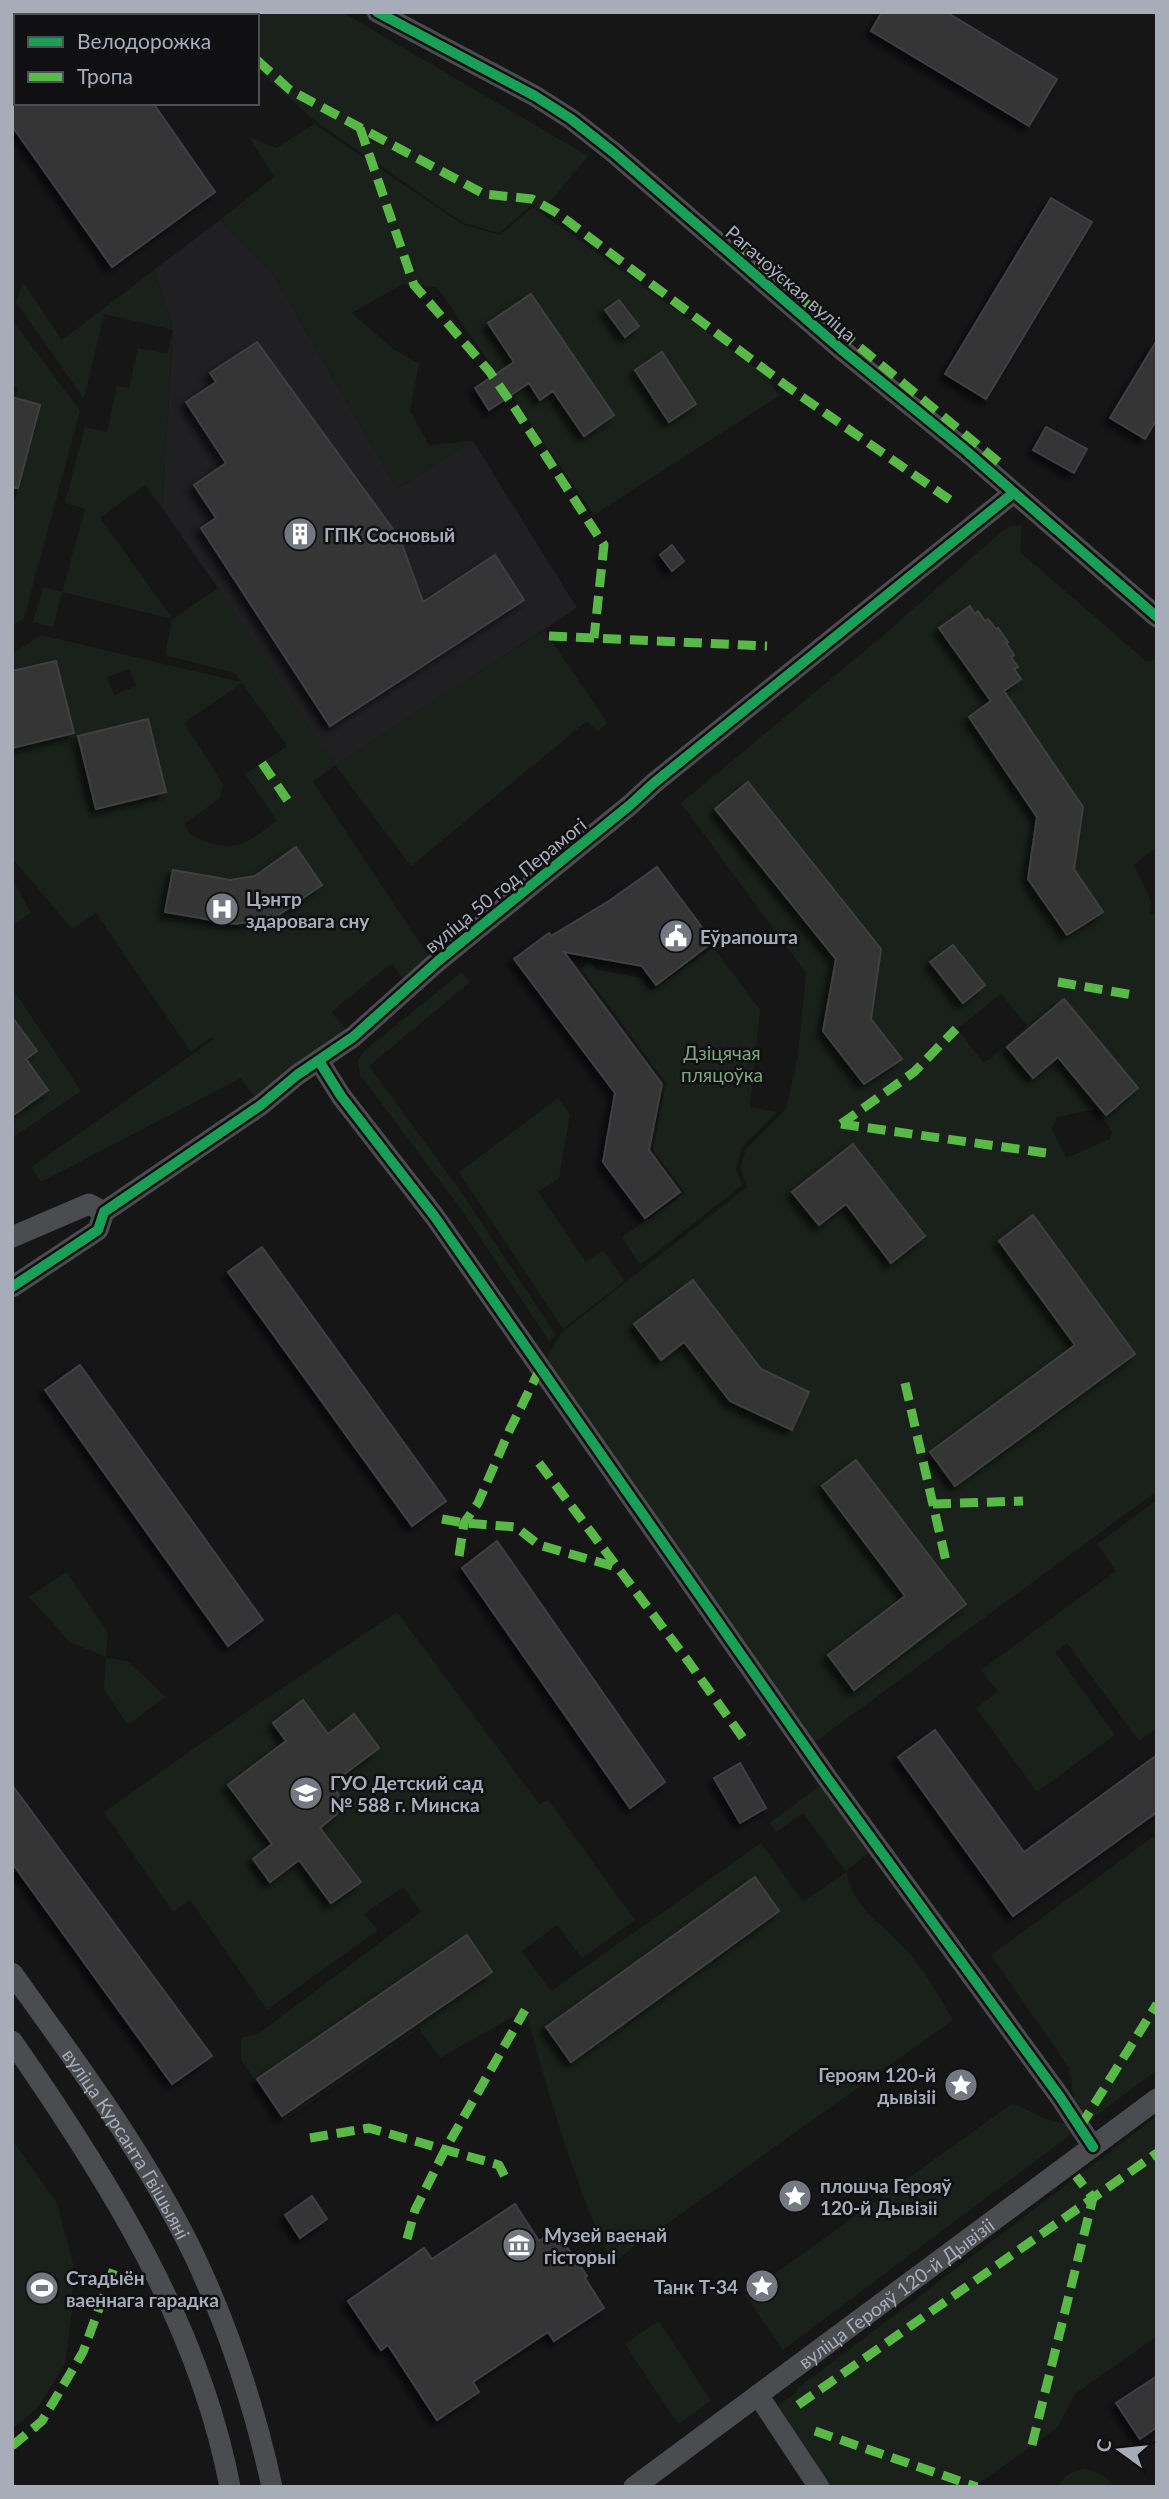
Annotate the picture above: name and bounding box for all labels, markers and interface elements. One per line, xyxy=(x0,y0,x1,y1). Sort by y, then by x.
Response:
legend xyxy=(14,14,259,105)
text: Велодорожка xyxy=(77,28,211,53)
text: Тропа xyxy=(77,63,133,88)
street label: Рагачоўская вуліца xyxy=(721,220,861,346)
building icon: ГПК Сосновый xyxy=(281,515,319,553)
place label: ГПК Сосновый xyxy=(324,523,455,546)
street label: вуліца 50 год Перамогі xyxy=(420,813,590,957)
place label: Цэнтр здаровага сну xyxy=(246,887,370,932)
hospital icon: Цэнтр здаровага сну xyxy=(203,890,241,928)
public building icon: Еўрапошта xyxy=(657,917,695,955)
place label: Еўрапошта xyxy=(700,925,798,948)
park label: Дзіцячая пляцоўка xyxy=(681,1041,763,1086)
place label: ГУО Детский сад № 588 г. Минска xyxy=(330,1771,483,1816)
school or university icon: ГУО Детский сад № 588 г. Минска xyxy=(287,1774,325,1812)
street label: вуліца Курсанта Гвішыяні xyxy=(58,2044,195,2243)
place label: Героям 120-й дывізіі xyxy=(818,2063,936,2108)
place icon: Героям 120-й дывізіі xyxy=(942,2066,980,2104)
place label: плошча Герояў 120-й Дывізіі xyxy=(820,2174,953,2219)
place icon: плошча Герояў 120-й Дывізіі xyxy=(776,2177,814,2215)
street label: вуліца Герояў 120-й Дывізіі xyxy=(793,2213,998,2373)
place label: Музей ваенай гісторыі xyxy=(544,2223,667,2268)
museum icon: Музей ваенай гісторыі xyxy=(500,2226,538,2264)
place label: Стадыён ваеннага гарадка xyxy=(66,2266,219,2311)
place icon: Танк Т-34 xyxy=(743,2267,781,2305)
sports icon: Стадыён ваеннага гарадка xyxy=(23,2269,61,2307)
place label: Танк Т-34 xyxy=(654,2275,738,2298)
north arrow xyxy=(1085,2415,1155,2485)
text: С xyxy=(1090,2436,1116,2455)

